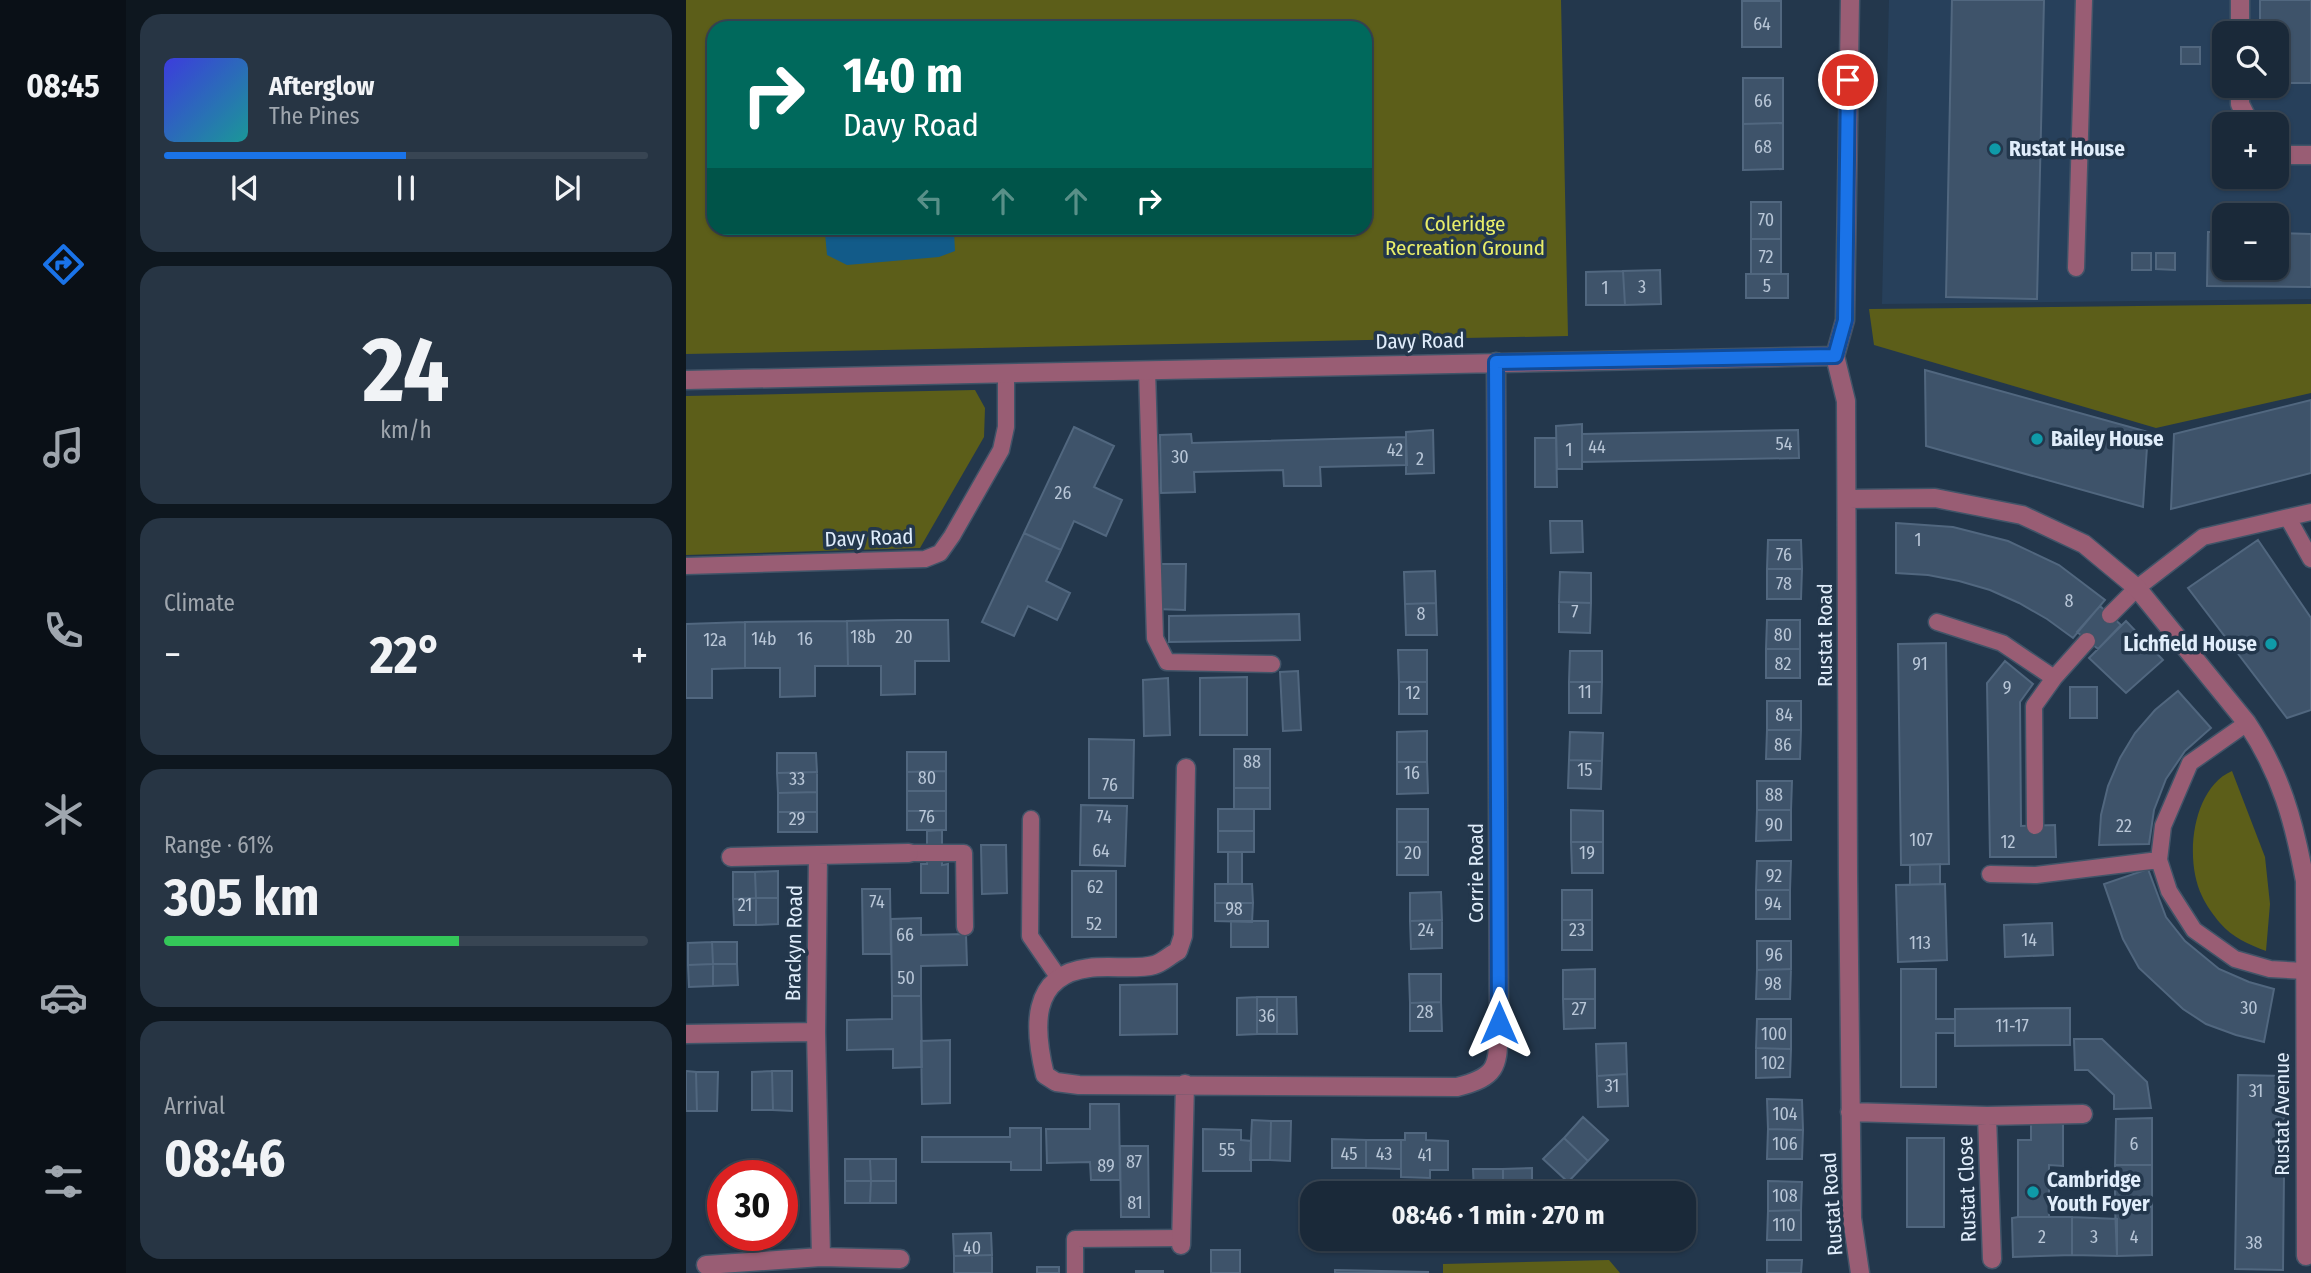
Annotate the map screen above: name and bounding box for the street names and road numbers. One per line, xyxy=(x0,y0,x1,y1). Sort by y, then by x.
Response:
street label: Davy Road xyxy=(1375,327,1465,355)
street label: Davy Road xyxy=(824,523,914,553)
street label: Rustat Road xyxy=(1812,583,1838,687)
street label: Corrie Road xyxy=(1463,823,1489,923)
street label: Brackyn Road xyxy=(780,885,808,1001)
street label: Rustat Avenue xyxy=(2269,1052,2295,1176)
street label: Rustat Close xyxy=(1952,1135,1982,1243)
street label: Rustat Road xyxy=(1815,1151,1849,1257)

